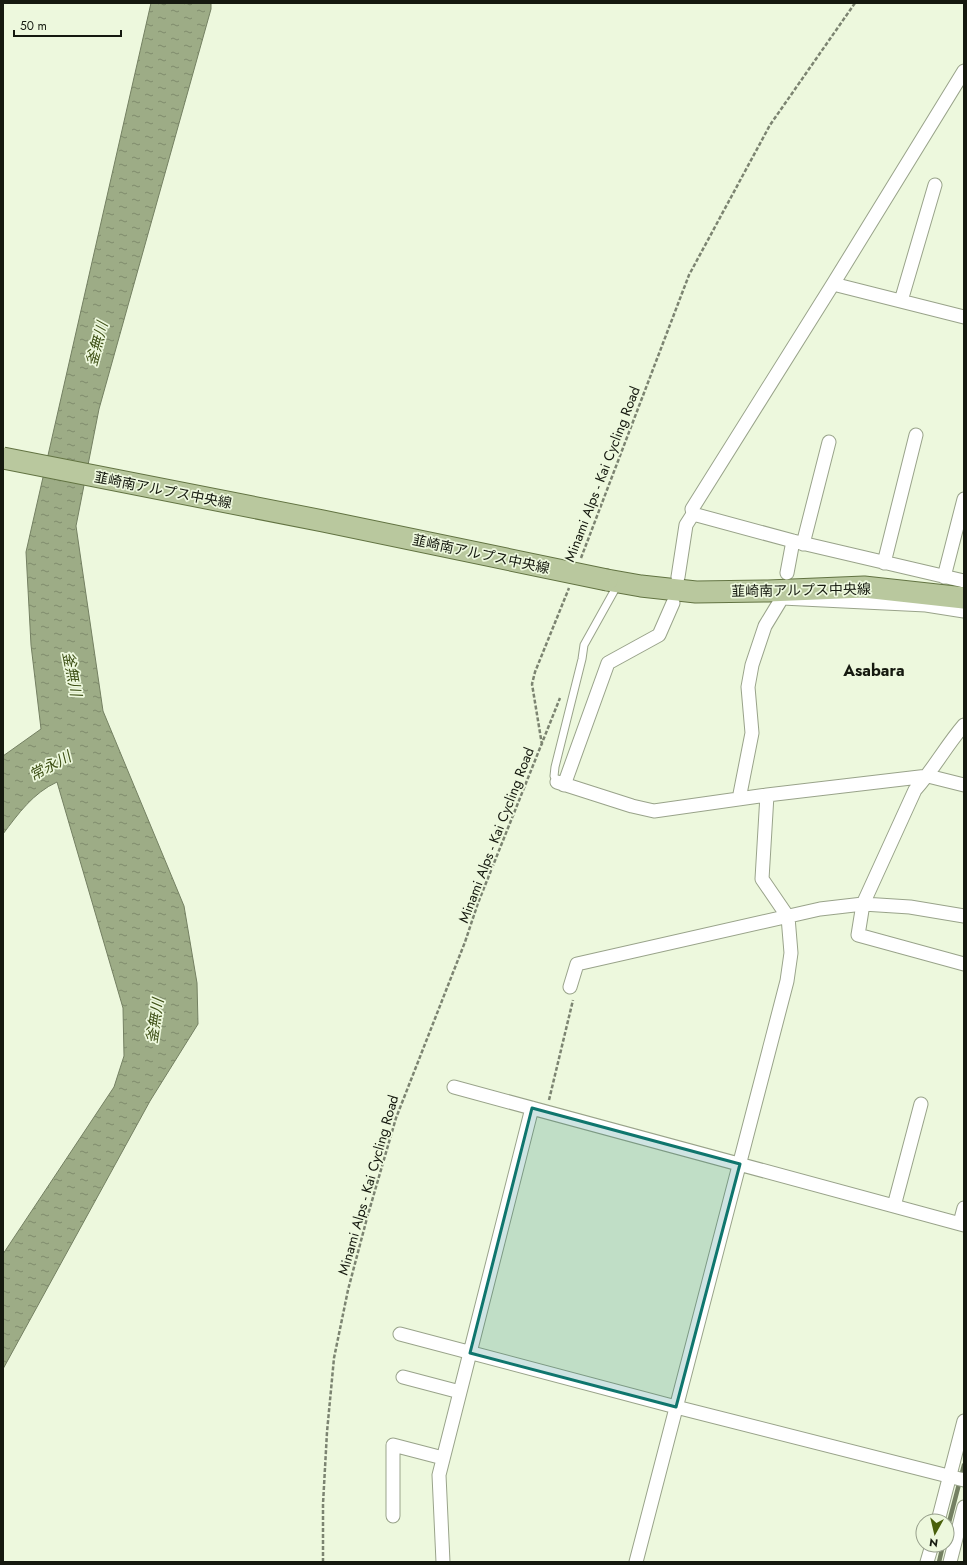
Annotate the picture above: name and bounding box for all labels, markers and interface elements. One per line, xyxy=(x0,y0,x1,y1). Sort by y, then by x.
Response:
scale bar xyxy=(14,12,121,38)
text: 50 m xyxy=(20,17,47,35)
water label: 釜無川 xyxy=(81,317,114,369)
street label: Minami Alps - Kai Cycling Road xyxy=(559,383,645,565)
street label: 韮崎南アルプス中央線 xyxy=(92,467,234,513)
street label: 韮崎南アルプス中央線 xyxy=(411,530,551,578)
street label: 韮崎南アルプス中央線 xyxy=(731,579,871,601)
water label: 釜無川 xyxy=(57,650,87,700)
district label: Asabara xyxy=(842,659,905,682)
street label: Minami Alps - Kai Cycling Road xyxy=(453,744,539,926)
water label: 常永川 xyxy=(25,745,77,786)
water label: 釜無川 xyxy=(141,995,170,1045)
street label: Minami Alps - Kai Cycling Road xyxy=(333,1093,403,1277)
north arrow xyxy=(915,1513,955,1553)
text: N xyxy=(928,1534,939,1551)

